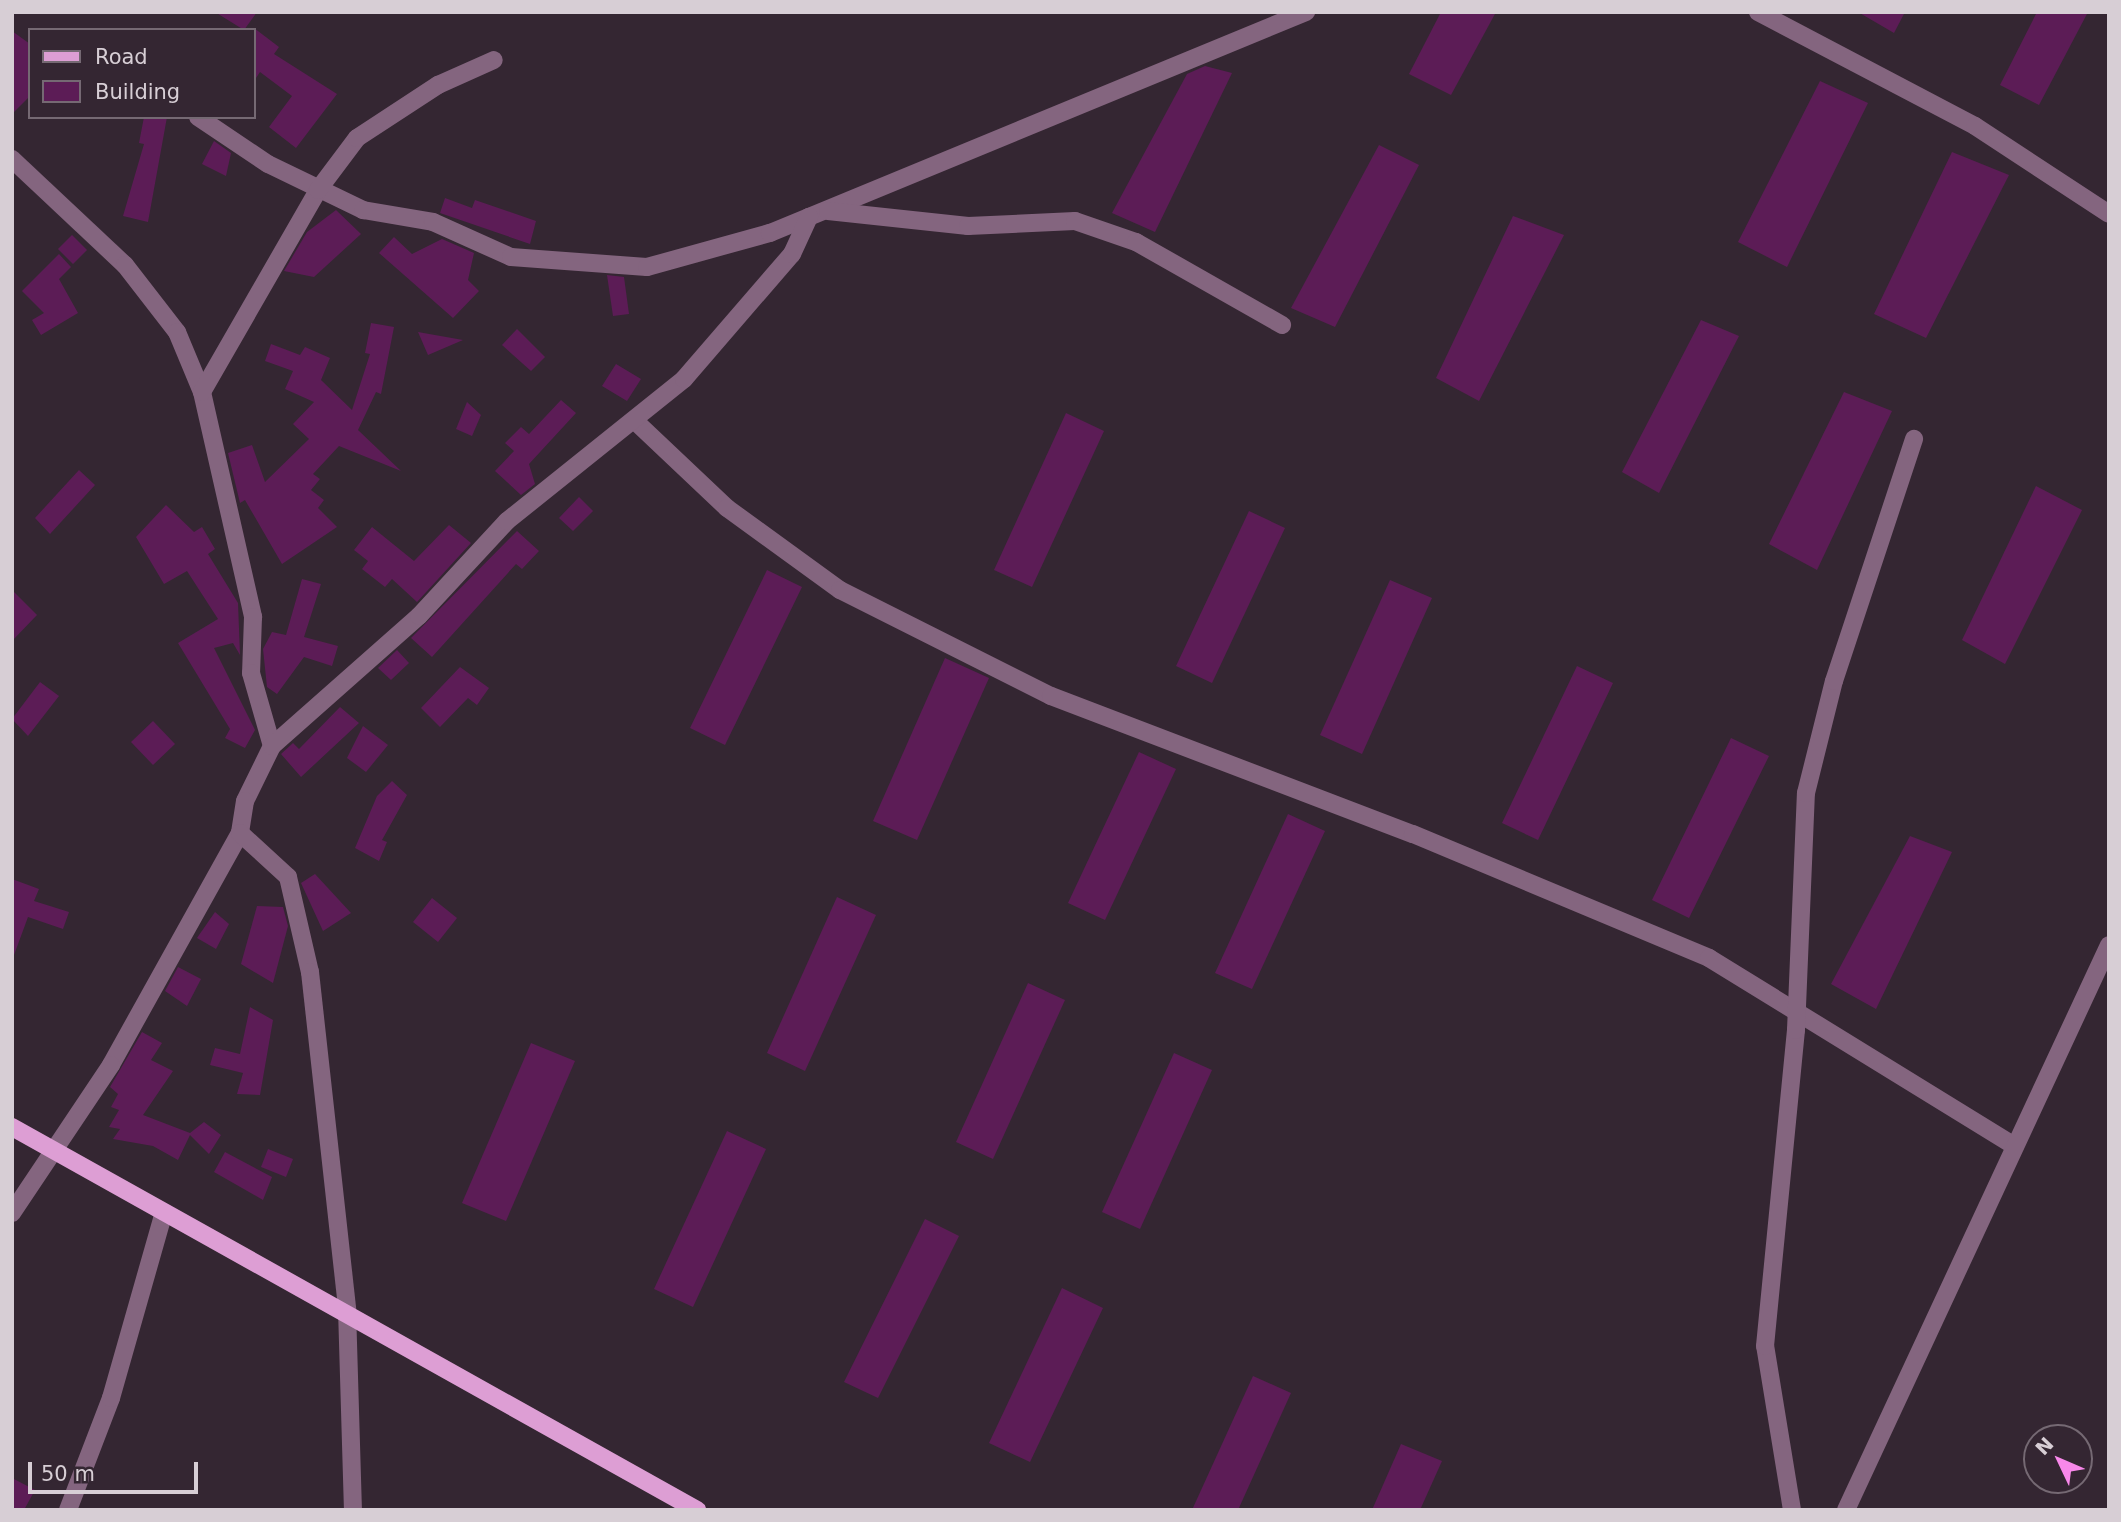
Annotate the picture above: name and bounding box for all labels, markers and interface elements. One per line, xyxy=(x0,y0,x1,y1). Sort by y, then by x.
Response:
legend xyxy=(28,28,256,119)
text: Road xyxy=(95,45,148,69)
text: Building xyxy=(95,80,180,104)
north arrow xyxy=(2023,1424,2093,1494)
text: N xyxy=(2031,1432,2058,1459)
scale bar xyxy=(32,1448,201,1492)
text: 50 m xyxy=(41,1462,95,1486)

